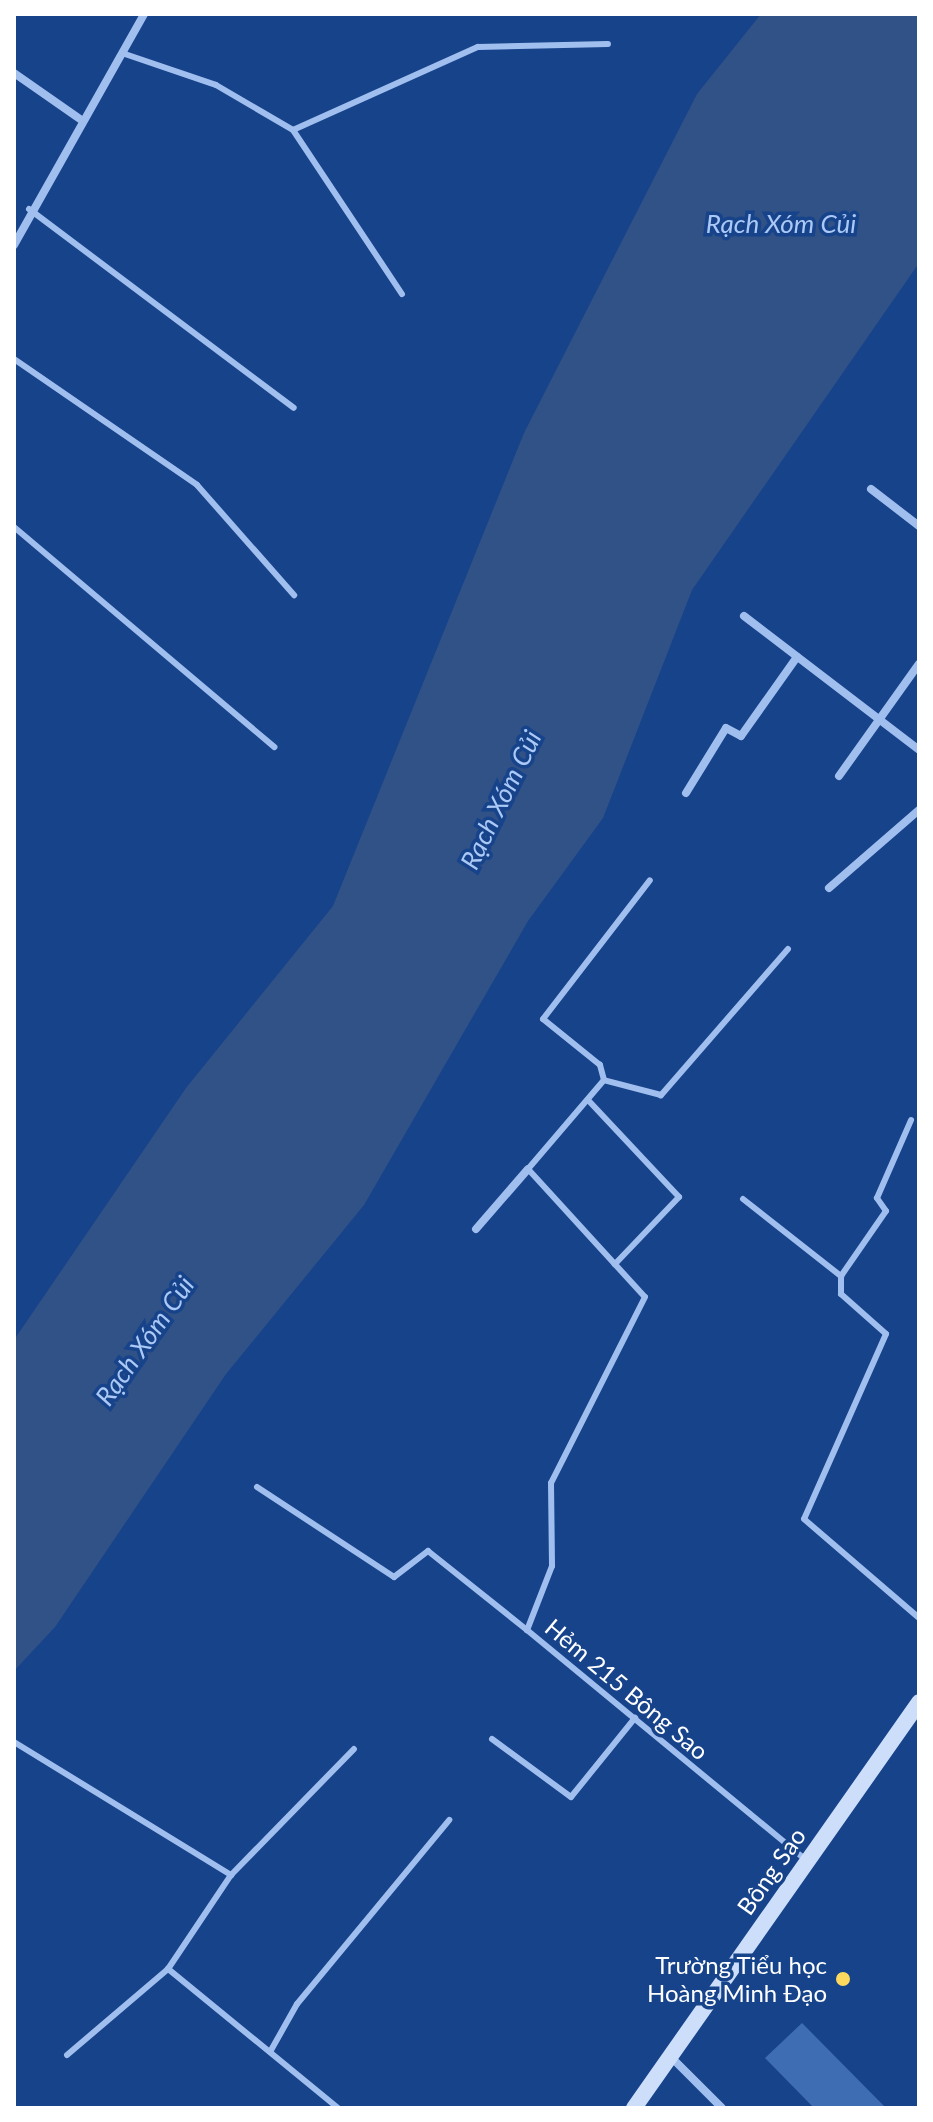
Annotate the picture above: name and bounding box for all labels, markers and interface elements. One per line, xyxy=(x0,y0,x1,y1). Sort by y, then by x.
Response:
water label: Rạch Xóm Củi xyxy=(706,208,856,240)
water label: Rạch Xóm Củi xyxy=(454,726,548,874)
water label: Rạch Xóm Củi xyxy=(89,1271,201,1411)
street label: Hẻm 215 Bông Sao xyxy=(540,1612,714,1766)
street label: Bông Sao xyxy=(731,1822,811,1920)
place label: Trường Tiểu học Hoàng Minh Đạo xyxy=(647,1951,827,2007)
marker: Trường Tiểu học Hoàng Minh Đạo xyxy=(834,1970,852,1988)

